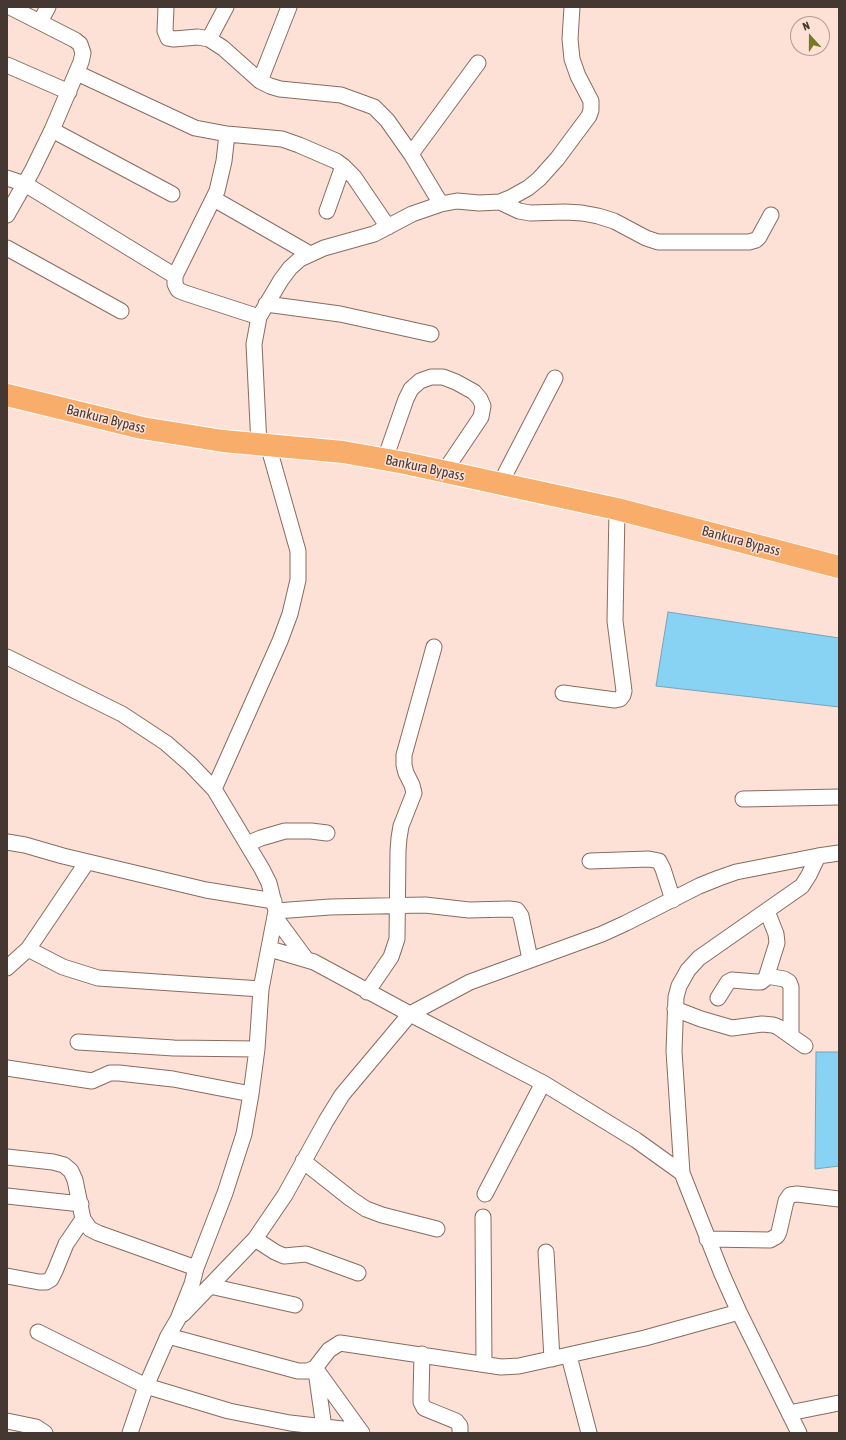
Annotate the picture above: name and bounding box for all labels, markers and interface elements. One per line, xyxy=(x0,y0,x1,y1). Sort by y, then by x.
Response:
north arrow xyxy=(790,16,830,56)
text: N xyxy=(801,19,811,32)
street label: Bankura Bypass xyxy=(65,401,147,437)
street label: Bankura Bypass xyxy=(384,451,466,485)
street label: Bankura Bypass xyxy=(700,522,782,560)

